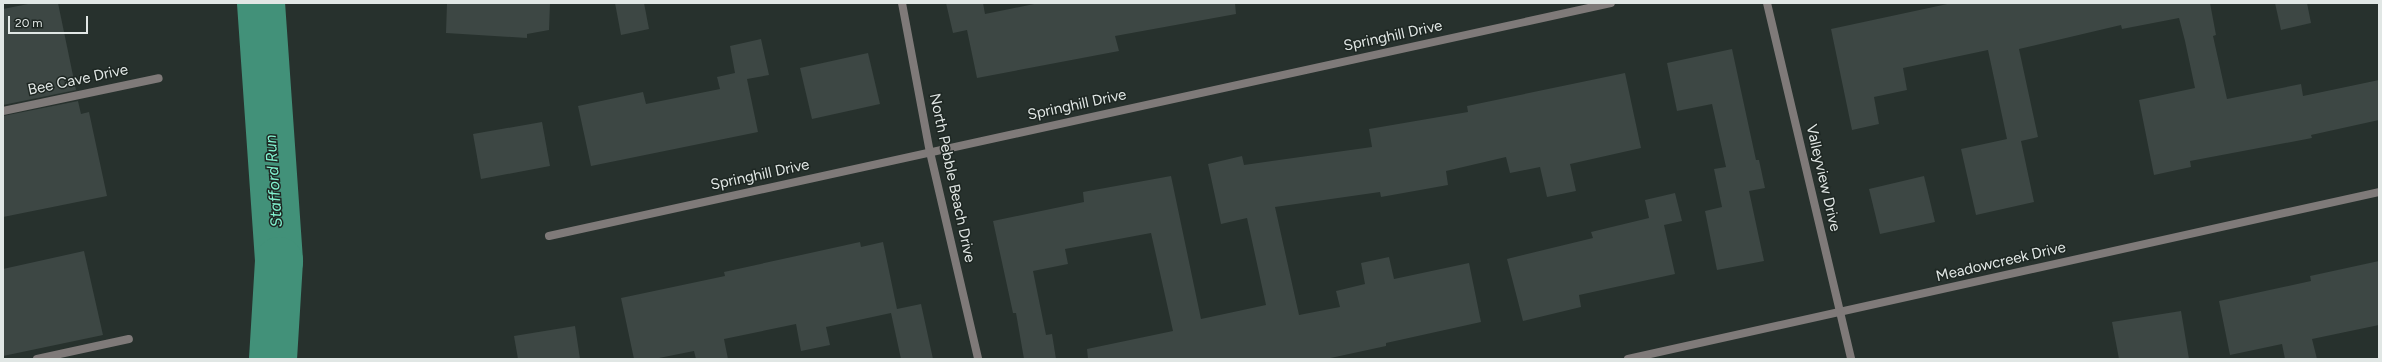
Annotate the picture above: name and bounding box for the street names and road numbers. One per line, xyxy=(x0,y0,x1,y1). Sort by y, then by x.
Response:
street label: Springhill Drive xyxy=(1342,17,1444,55)
street label: Bee Cave Drive xyxy=(26,61,130,99)
street label: Springhill Drive xyxy=(1026,86,1128,124)
street label: North Pebble Beach Drive xyxy=(925,92,979,264)
street label: Valleyview Drive xyxy=(1802,123,1844,233)
street label: Springhill Drive xyxy=(709,156,811,194)
street label: Meadowcreek Drive xyxy=(1934,238,2068,286)

